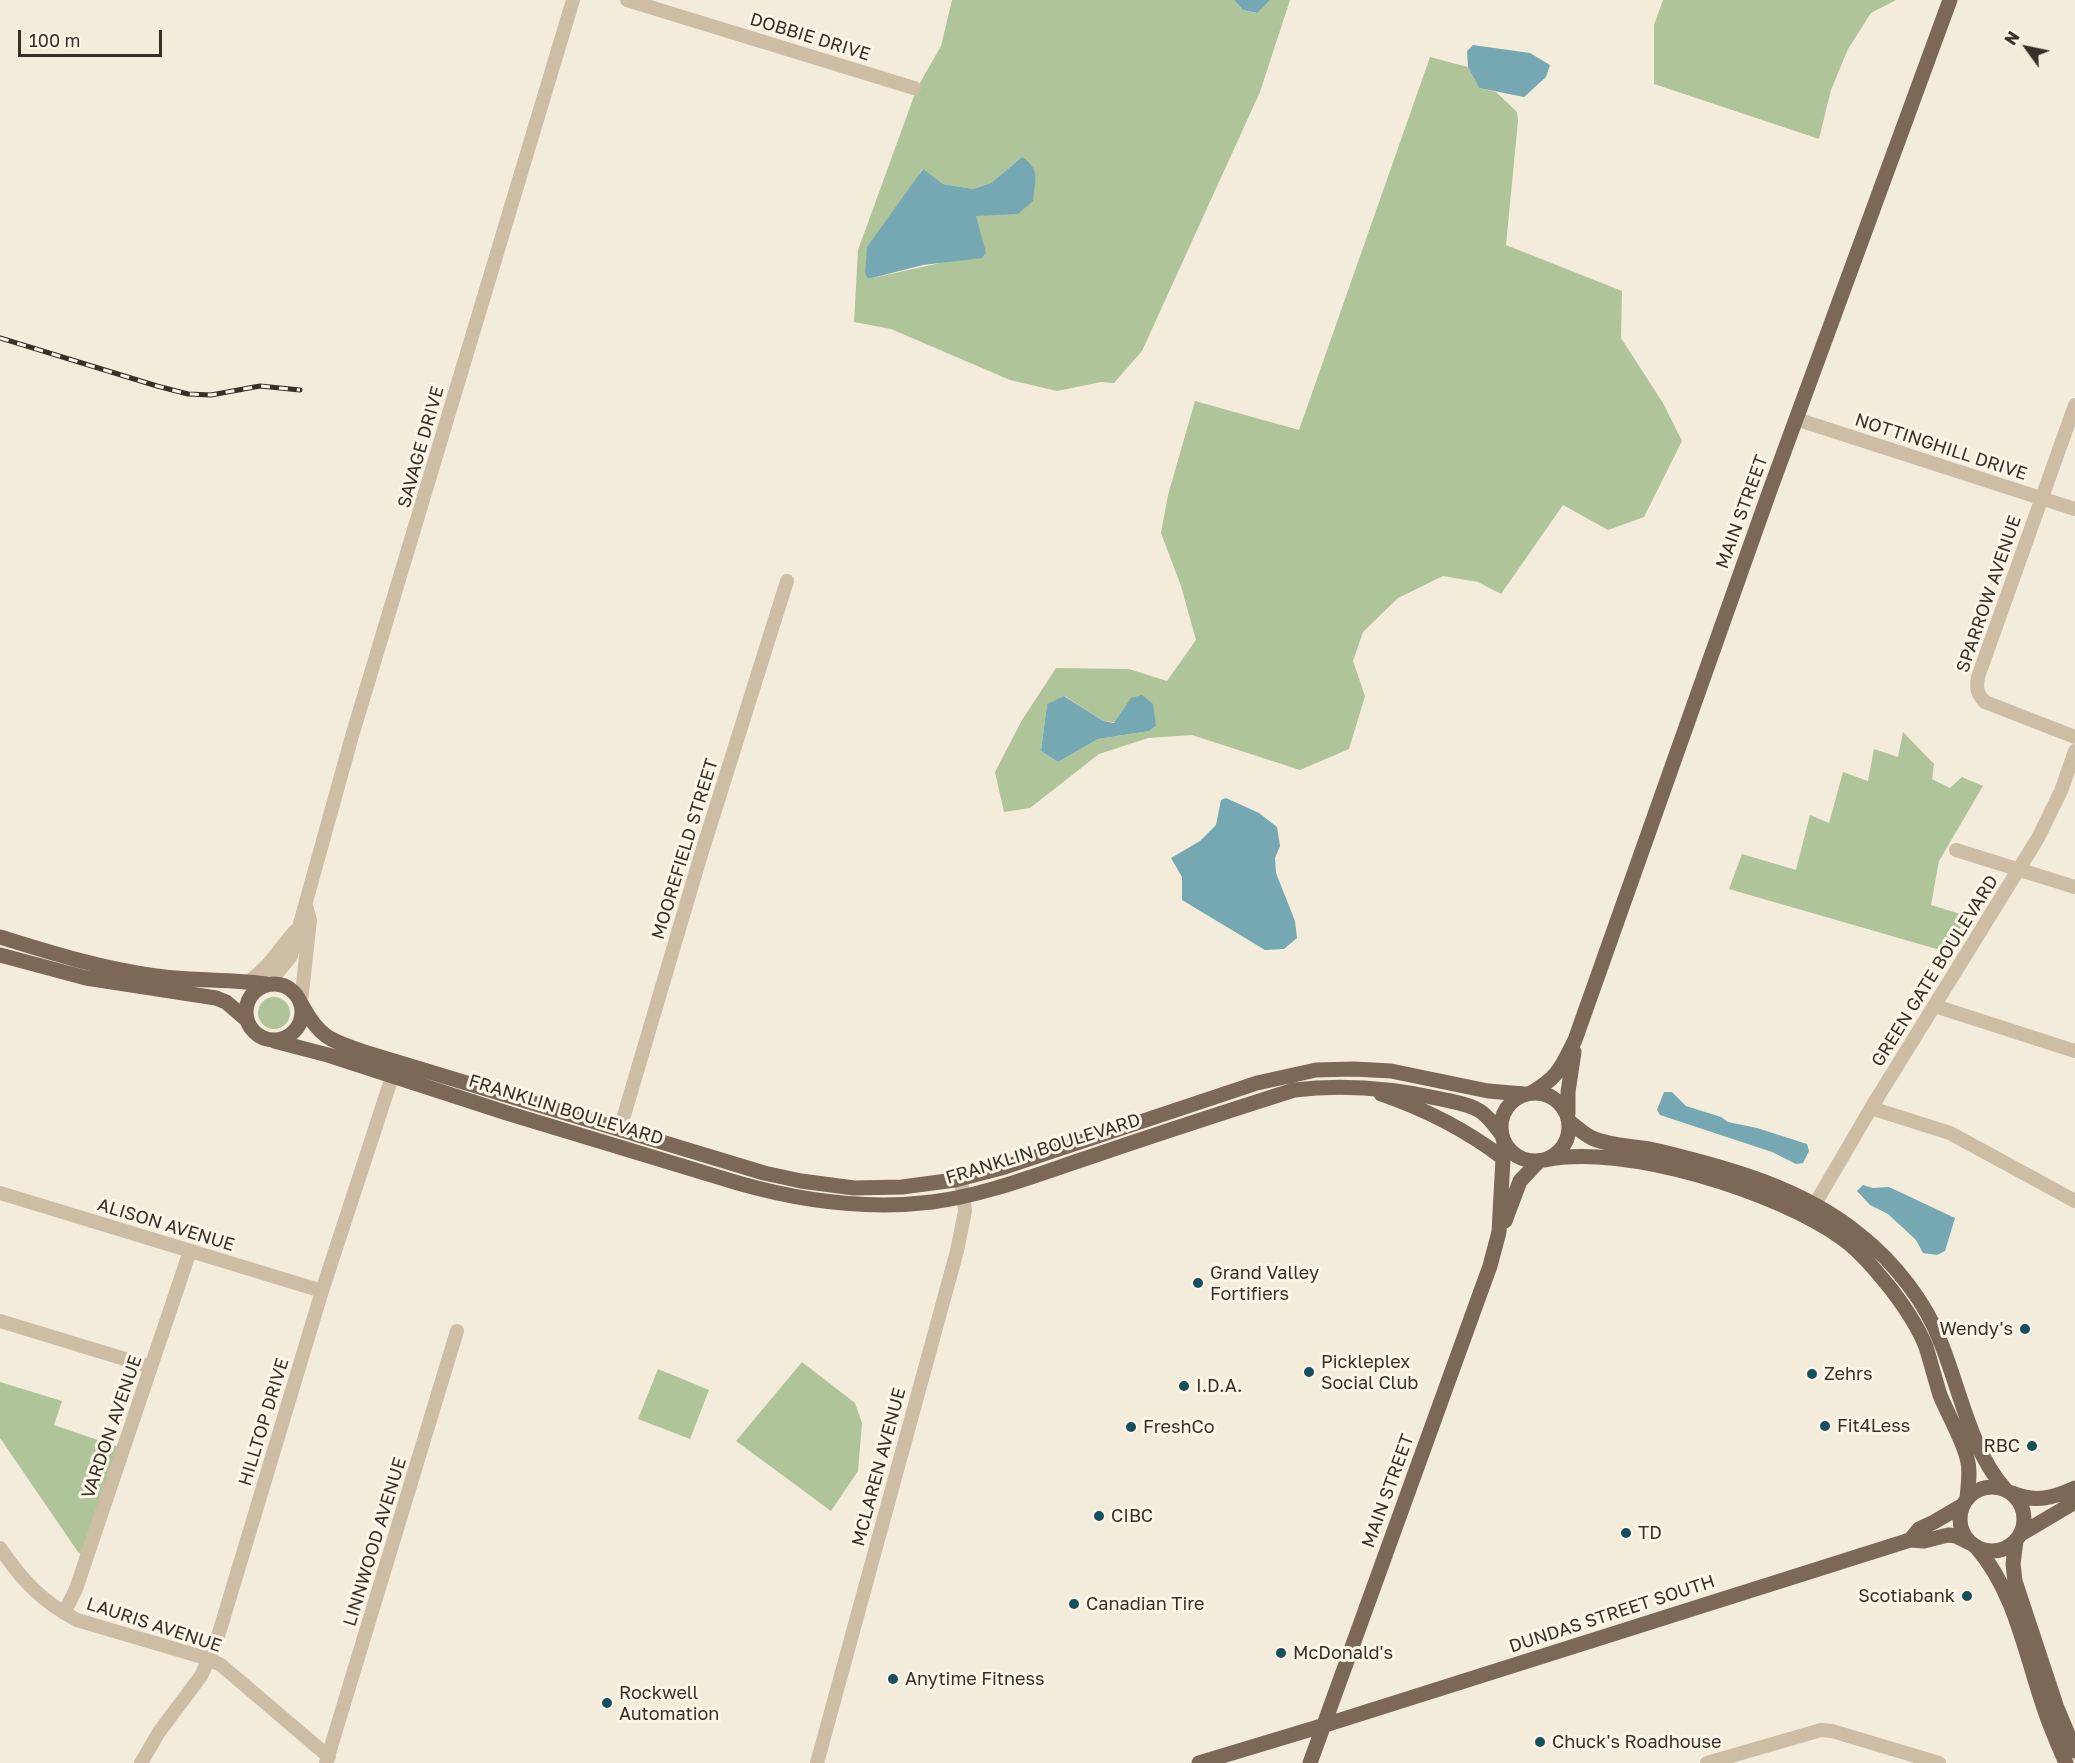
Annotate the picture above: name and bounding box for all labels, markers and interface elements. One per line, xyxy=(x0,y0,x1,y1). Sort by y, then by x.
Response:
street label: DOBBIE DRIVE xyxy=(747,8,873,66)
scale bar xyxy=(21,18,165,56)
north arrow xyxy=(1997,18,2057,78)
text: N xyxy=(2000,28,2024,49)
text: 100 m xyxy=(29,29,80,51)
street label: SAVAGE DRIVE xyxy=(393,384,449,510)
street label: NOTTINGHILL DRIVE xyxy=(1852,409,2030,485)
street label: MAIN STREET xyxy=(1711,452,1773,572)
street label: SPARROW AVENUE xyxy=(1952,513,2026,675)
street label: MOOREFIELD STREET xyxy=(647,756,723,942)
street label: GREEN GATE BOULEVARD xyxy=(1867,871,2003,1071)
street label: FRANKLIN BOULEVARD xyxy=(466,1070,666,1150)
street label: FRANKLIN BOULEVARD xyxy=(943,1109,1143,1189)
street label: ALISON AVENUE xyxy=(95,1194,237,1256)
place label: Grand Valley Fortifiers xyxy=(1210,1262,1319,1304)
marker: Grand Valley Fortifiers xyxy=(1191,1276,1205,1290)
place label: Wendy's xyxy=(1940,1318,2013,1340)
marker: Wendy's xyxy=(2018,1322,2032,1336)
place label: Pickleplex Social Club xyxy=(1321,1351,1418,1394)
street label: VARDON AVENUE xyxy=(77,1353,147,1501)
street label: HILLTOP DRIVE xyxy=(234,1356,294,1488)
place label: Zehrs xyxy=(1824,1363,1873,1385)
marker: Pickleplex Social Club xyxy=(1302,1365,1316,1379)
marker: Zehrs xyxy=(1805,1367,1819,1381)
place label: I.D.A. xyxy=(1196,1375,1243,1397)
marker: I.D.A. xyxy=(1177,1379,1191,1393)
street label: MCLAREN AVENUE xyxy=(847,1385,911,1549)
place label: Fit4Less xyxy=(1837,1415,1910,1437)
place label: FreshCo xyxy=(1143,1416,1215,1438)
marker: Fit4Less xyxy=(1818,1419,1832,1433)
marker: FreshCo xyxy=(1124,1420,1138,1434)
street label: MAIN STREET xyxy=(1357,1431,1419,1551)
place label: RBC xyxy=(1984,1435,2020,1457)
marker: RBC xyxy=(2025,1439,2039,1453)
street label: LINNWOOD AVENUE xyxy=(339,1455,411,1629)
place label: CIBC xyxy=(1111,1505,1153,1527)
marker: CIBC xyxy=(1092,1509,1106,1523)
place label: TD xyxy=(1638,1522,1662,1544)
marker: TD xyxy=(1619,1526,1633,1540)
street label: DUNDAS STREET SOUTH xyxy=(1506,1571,1718,1657)
place label: Scotiabank xyxy=(1858,1585,1955,1607)
marker: Scotiabank xyxy=(1960,1589,1974,1603)
street label: LAURIS AVENUE xyxy=(84,1593,224,1657)
place label: Canadian Tire xyxy=(1086,1593,1205,1615)
marker: Canadian Tire xyxy=(1067,1597,1081,1611)
place label: McDonald's xyxy=(1293,1642,1393,1664)
marker: McDonald's xyxy=(1274,1646,1288,1660)
place label: Anytime Fitness xyxy=(905,1668,1045,1690)
marker: Anytime Fitness xyxy=(886,1672,900,1686)
place label: Rockwell Automation xyxy=(619,1682,719,1724)
marker: Rockwell Automation xyxy=(600,1696,614,1710)
place label: Chuck's Roadhouse xyxy=(1552,1731,1721,1753)
marker: Chuck's Roadhouse xyxy=(1533,1735,1547,1749)

